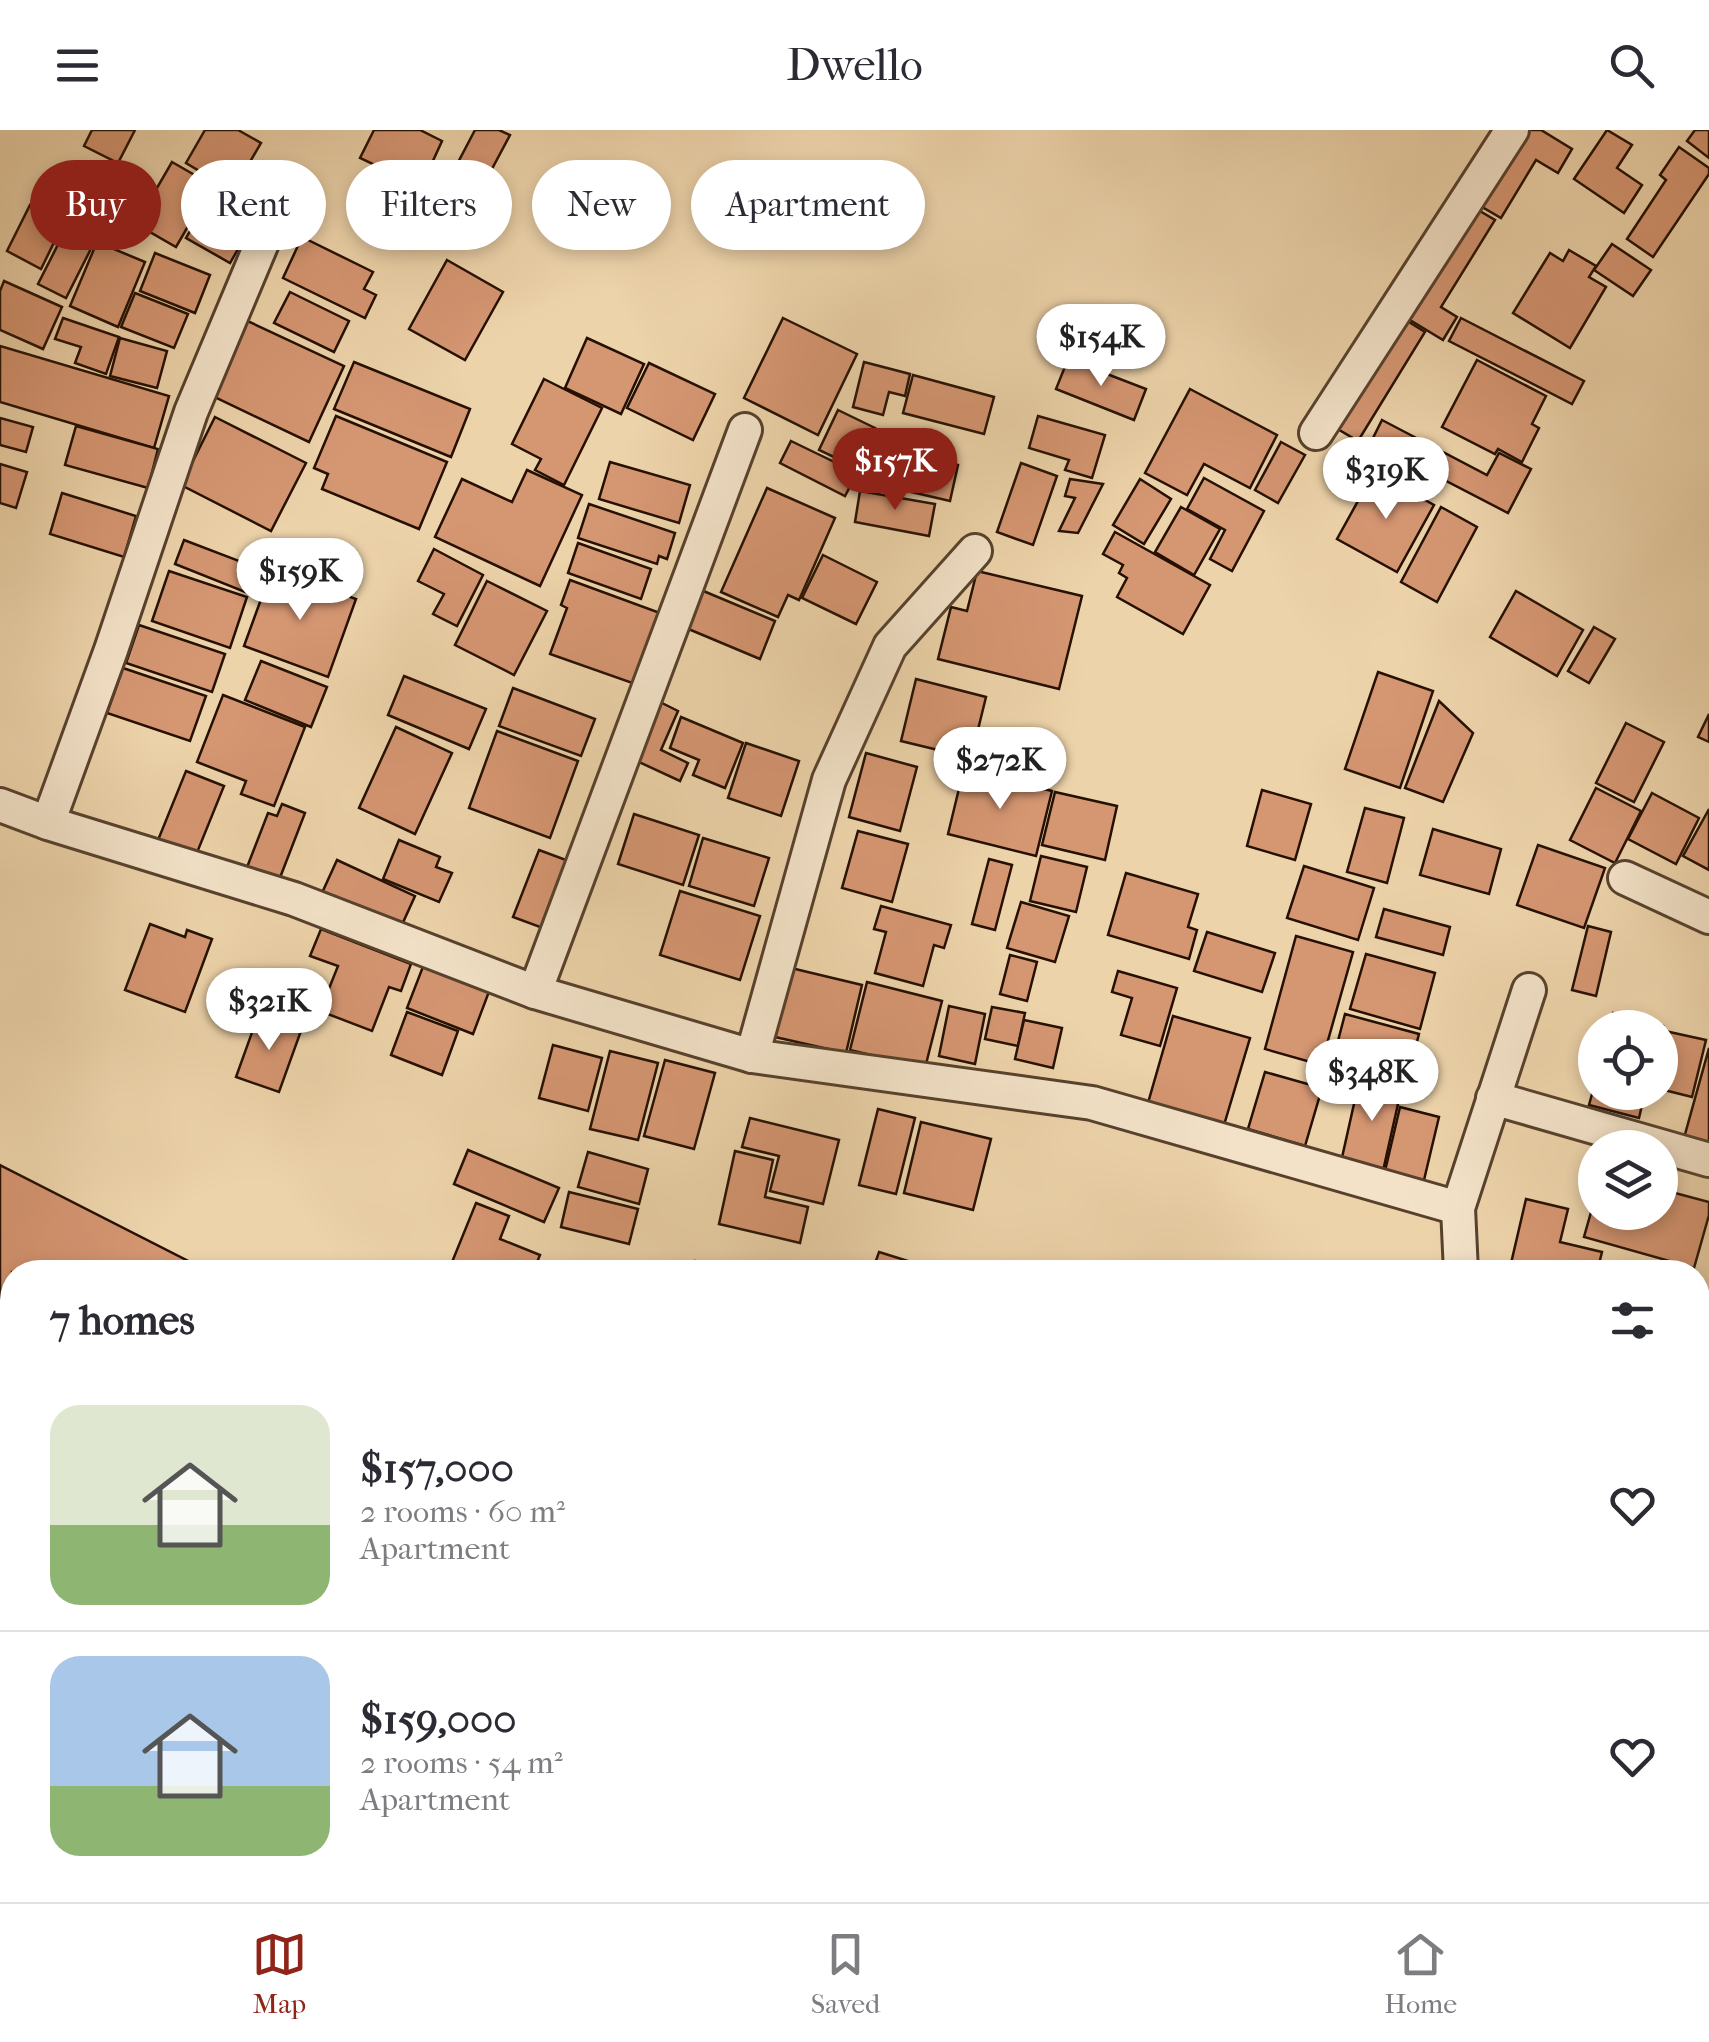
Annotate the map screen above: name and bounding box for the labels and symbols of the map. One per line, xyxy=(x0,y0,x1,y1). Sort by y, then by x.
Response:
pin: $154K xyxy=(1031,304,1171,389)
pin: $157K xyxy=(825,428,965,513)
pin: $319K xyxy=(1316,437,1456,522)
pin: $159K xyxy=(230,538,370,623)
pin: $272K xyxy=(930,727,1070,812)
pin: $321K xyxy=(199,968,339,1053)
pin: $348K xyxy=(1302,1039,1442,1124)

